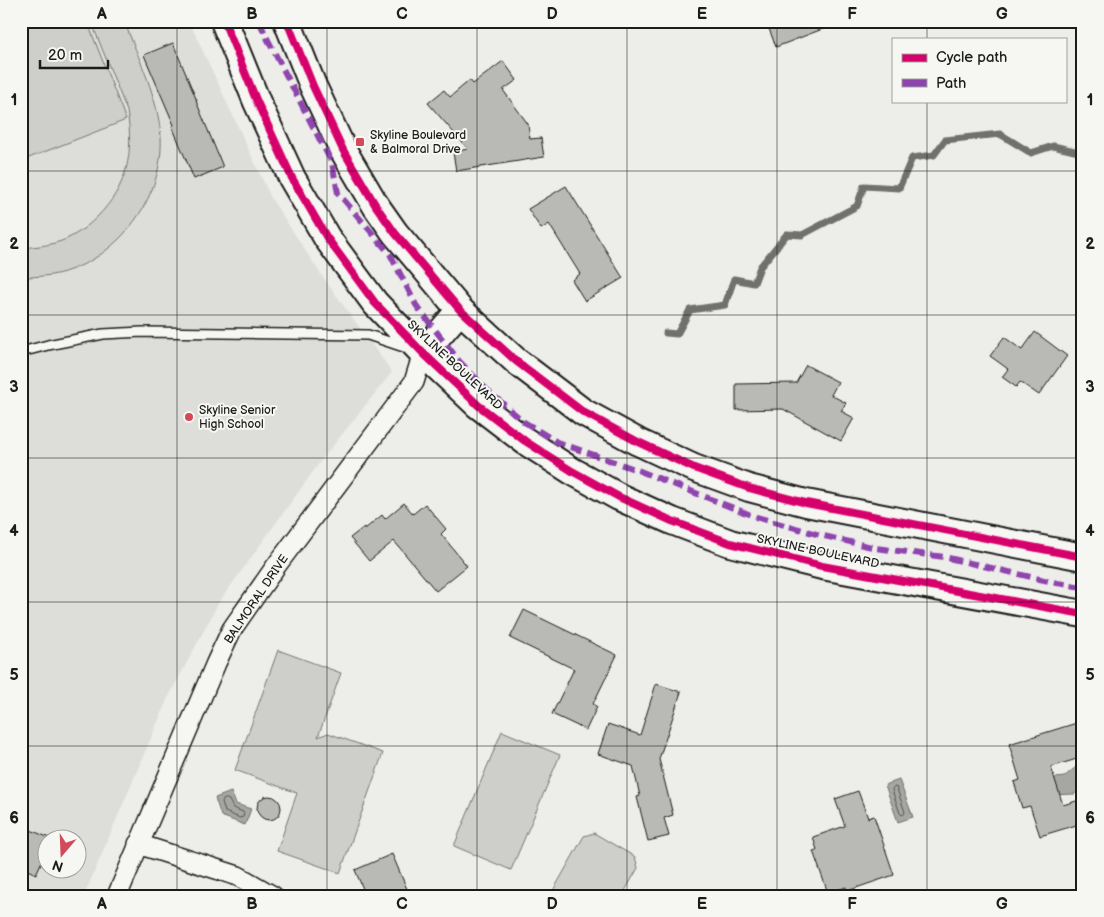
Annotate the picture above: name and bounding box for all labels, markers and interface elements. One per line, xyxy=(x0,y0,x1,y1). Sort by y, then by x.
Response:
text: A xyxy=(96,5,107,24)
text: B xyxy=(246,5,258,24)
text: C xyxy=(396,5,408,24)
text: D xyxy=(546,5,558,24)
text: E xyxy=(697,5,707,24)
text: F xyxy=(847,5,857,24)
text: G xyxy=(996,5,1008,24)
scale bar xyxy=(40,38,108,70)
legend xyxy=(892,38,1066,102)
text: 20 m xyxy=(48,46,82,65)
text: Cycle path xyxy=(936,48,1007,67)
text: Path xyxy=(936,74,966,93)
text: 1 xyxy=(11,91,17,110)
text: 1 xyxy=(1087,91,1093,110)
place label: Skyline Boulevard & Balmoral Drive xyxy=(370,128,466,157)
marker: Skyline Boulevard & Balmoral Drive xyxy=(354,136,366,148)
text: 2 xyxy=(9,235,19,254)
text: 2 xyxy=(1085,235,1095,254)
street label: SKYLINE BOULEVARD xyxy=(404,317,506,414)
text: 3 xyxy=(9,378,19,397)
text: 3 xyxy=(1085,378,1095,397)
place label: Skyline Senior High School xyxy=(199,403,276,432)
marker: Skyline Senior High School xyxy=(183,411,195,423)
text: 4 xyxy=(9,522,19,541)
text: 4 xyxy=(1085,522,1095,541)
street label: SKYLINE BOULEVARD xyxy=(755,531,881,572)
street label: BALMORAL DRIVE xyxy=(221,552,292,647)
text: 5 xyxy=(9,666,19,685)
text: 5 xyxy=(1085,666,1095,685)
text: 6 xyxy=(9,809,19,828)
text: 6 xyxy=(1085,809,1095,828)
north arrow xyxy=(38,830,88,880)
text: N xyxy=(50,856,66,876)
text: A xyxy=(96,895,107,914)
text: B xyxy=(246,895,258,914)
text: C xyxy=(396,895,408,914)
text: D xyxy=(546,895,558,914)
text: E xyxy=(697,895,707,914)
text: F xyxy=(847,895,857,914)
text: G xyxy=(996,895,1008,914)

